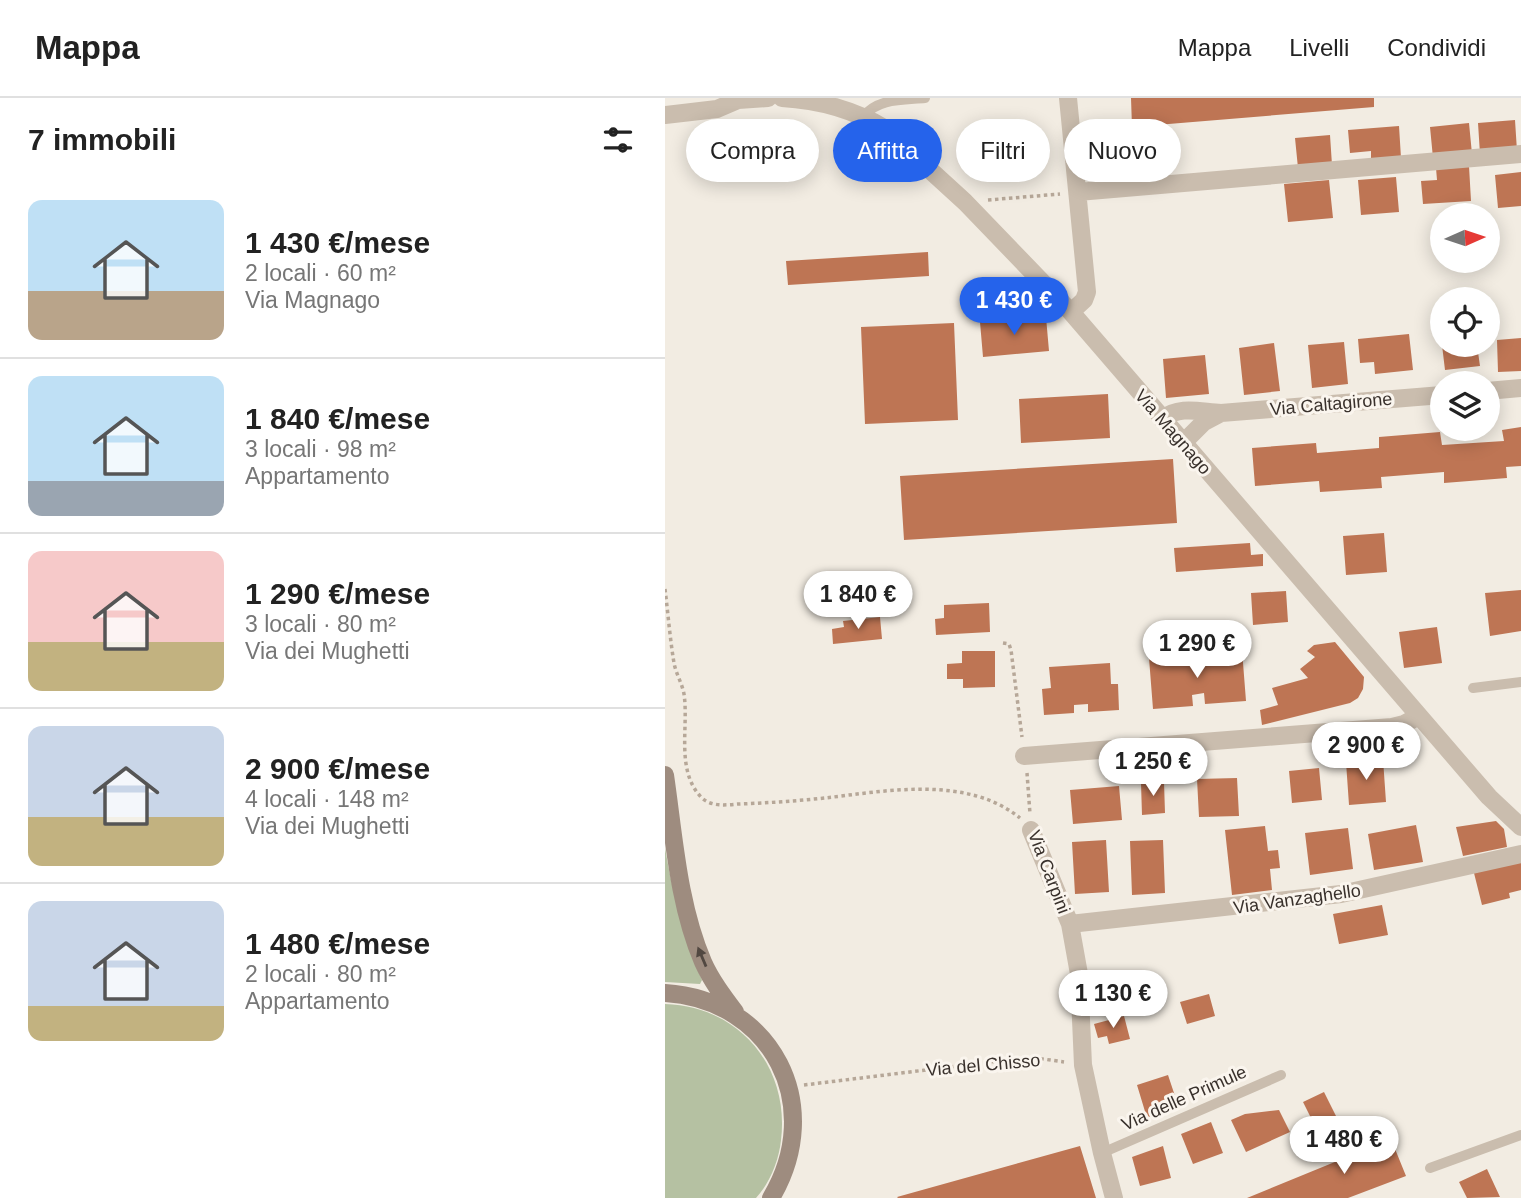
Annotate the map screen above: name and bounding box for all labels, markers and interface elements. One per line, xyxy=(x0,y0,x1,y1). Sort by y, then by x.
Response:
text: Mappa xyxy=(35,29,140,66)
text: Mappa xyxy=(1178,34,1251,61)
text: Livelli xyxy=(1289,34,1349,61)
text: Condividi xyxy=(1387,34,1486,61)
chip: Compra xyxy=(686,119,819,182)
chip: Affitta xyxy=(833,119,942,182)
chip: Filtri xyxy=(956,119,1050,182)
chip: Nuovo xyxy=(1064,119,1181,182)
icon: filters xyxy=(599,121,637,159)
text: 7 immobili xyxy=(28,123,176,156)
north arrow xyxy=(1430,203,1500,273)
map controls xyxy=(1430,203,1500,441)
text: 1 430 €/mese xyxy=(245,226,430,259)
icon: home xyxy=(84,228,168,312)
text: 2 locali · 60 m² xyxy=(245,260,396,286)
pin: 1 430 € xyxy=(949,278,1079,337)
text: Via Magnago xyxy=(245,287,380,313)
text: 1 430 € xyxy=(976,287,1052,313)
button: locate xyxy=(1430,287,1500,357)
button: layers xyxy=(1430,371,1500,441)
street label: Via Magnago xyxy=(1131,386,1215,478)
street label: Via Caltagirone xyxy=(1269,389,1393,419)
text: 1 840 €/mese xyxy=(245,402,430,435)
icon: home xyxy=(84,404,168,488)
text: 3 locali · 98 m² xyxy=(245,436,396,462)
text: Appartamento xyxy=(245,463,389,489)
pin: 1 840 € xyxy=(793,572,923,631)
text: 1 290 €/mese xyxy=(245,577,430,610)
icon: home xyxy=(84,579,168,663)
text: 1 840 € xyxy=(820,581,896,607)
text: 3 locali · 80 m² xyxy=(245,611,396,637)
pin: 1 290 € xyxy=(1132,620,1262,680)
text: 1 290 € xyxy=(1159,630,1235,656)
text: Via dei Mughetti xyxy=(245,638,410,664)
pin: 2 900 € xyxy=(1301,722,1431,782)
text: 2 900 € xyxy=(1328,732,1404,758)
pin: 1 250 € xyxy=(1088,738,1218,798)
text: 1 250 € xyxy=(1115,748,1191,774)
text: 2 900 €/mese xyxy=(245,752,430,785)
icon: home xyxy=(84,754,168,838)
text: 4 locali · 148 m² xyxy=(245,786,409,812)
text: Via dei Mughetti xyxy=(245,813,410,839)
street label: Via Carpini xyxy=(1024,827,1074,917)
street label: Via Vanzaghello xyxy=(1232,880,1362,918)
text: 1 480 €/mese xyxy=(245,927,430,960)
icon: home xyxy=(84,929,168,1013)
one-way arrow xyxy=(696,946,707,967)
text: 2 locali · 80 m² xyxy=(245,961,396,987)
pin: 1 130 € xyxy=(1048,970,1178,1030)
text: 1 130 € xyxy=(1075,980,1151,1006)
text: Appartamento xyxy=(245,988,389,1014)
street label: Via del Chisso xyxy=(925,1050,1041,1080)
street label: Via delle Primule xyxy=(1118,1061,1250,1135)
pin: 1 480 € xyxy=(1279,1116,1409,1176)
text: 1 480 € xyxy=(1306,1126,1382,1152)

